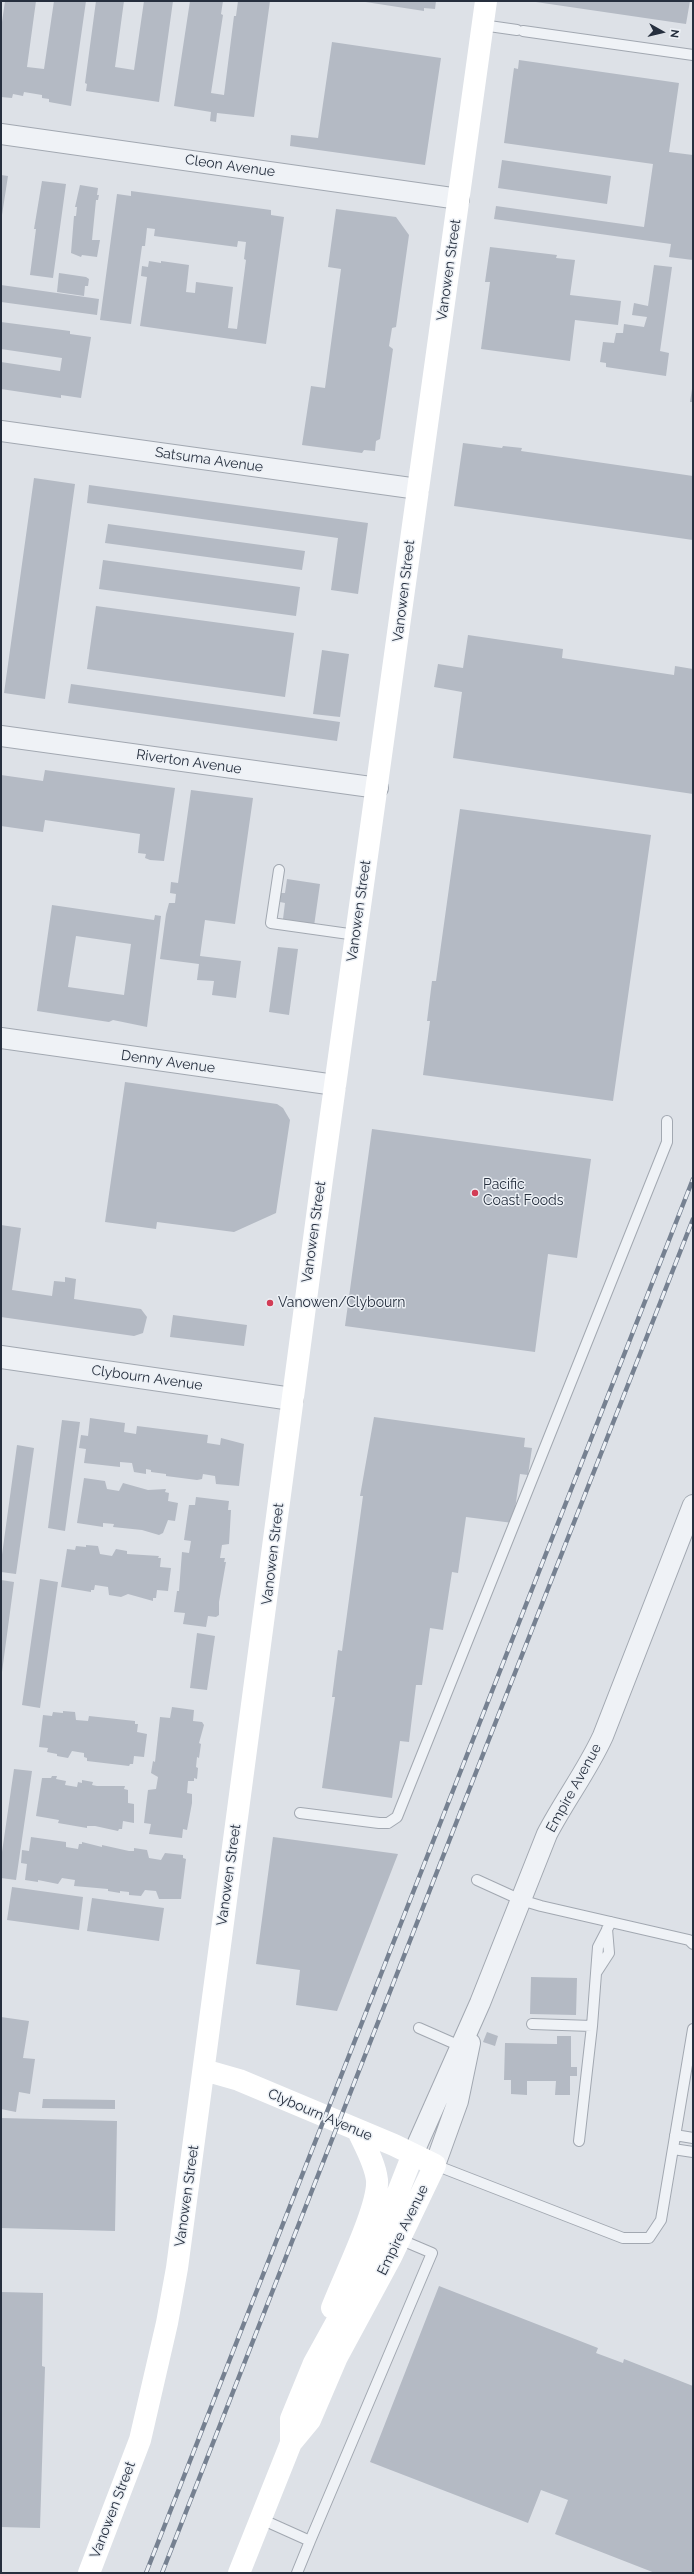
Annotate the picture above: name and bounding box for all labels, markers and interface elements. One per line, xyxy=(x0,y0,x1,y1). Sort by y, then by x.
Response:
north arrow xyxy=(642,12,682,52)
text: N xyxy=(667,29,681,39)
street label: Cleon Avenue xyxy=(184,151,276,181)
street label: Vanowen Street xyxy=(434,218,464,322)
street label: Satsuma Avenue xyxy=(154,444,264,476)
street label: Vanowen Street xyxy=(389,539,419,643)
street label: Riverton Avenue xyxy=(135,746,243,778)
street label: Vanowen Street xyxy=(344,859,374,963)
street label: Denny Avenue xyxy=(120,1047,216,1077)
place label: Pacific Coast Foods xyxy=(483,1177,564,1210)
street label: Vanowen Street xyxy=(299,1180,329,1284)
marker: Pacific Coast Foods xyxy=(470,1188,480,1198)
place label: Vanowen/Clybourn xyxy=(278,1295,405,1311)
marker: Vanowen/Clybourn xyxy=(265,1298,275,1308)
street label: Clybourn Avenue xyxy=(90,1362,204,1394)
street label: Vanowen Street xyxy=(258,1502,288,1606)
street label: Empire Avenue xyxy=(543,1741,605,1835)
street label: Vanowen Street xyxy=(214,1823,244,1927)
street label: Clybourn Avenue xyxy=(265,2085,375,2145)
street label: Vanowen Street xyxy=(172,2144,202,2248)
street label: Empire Avenue xyxy=(374,2182,432,2278)
street label: Vanowen Street xyxy=(87,2459,139,2561)

